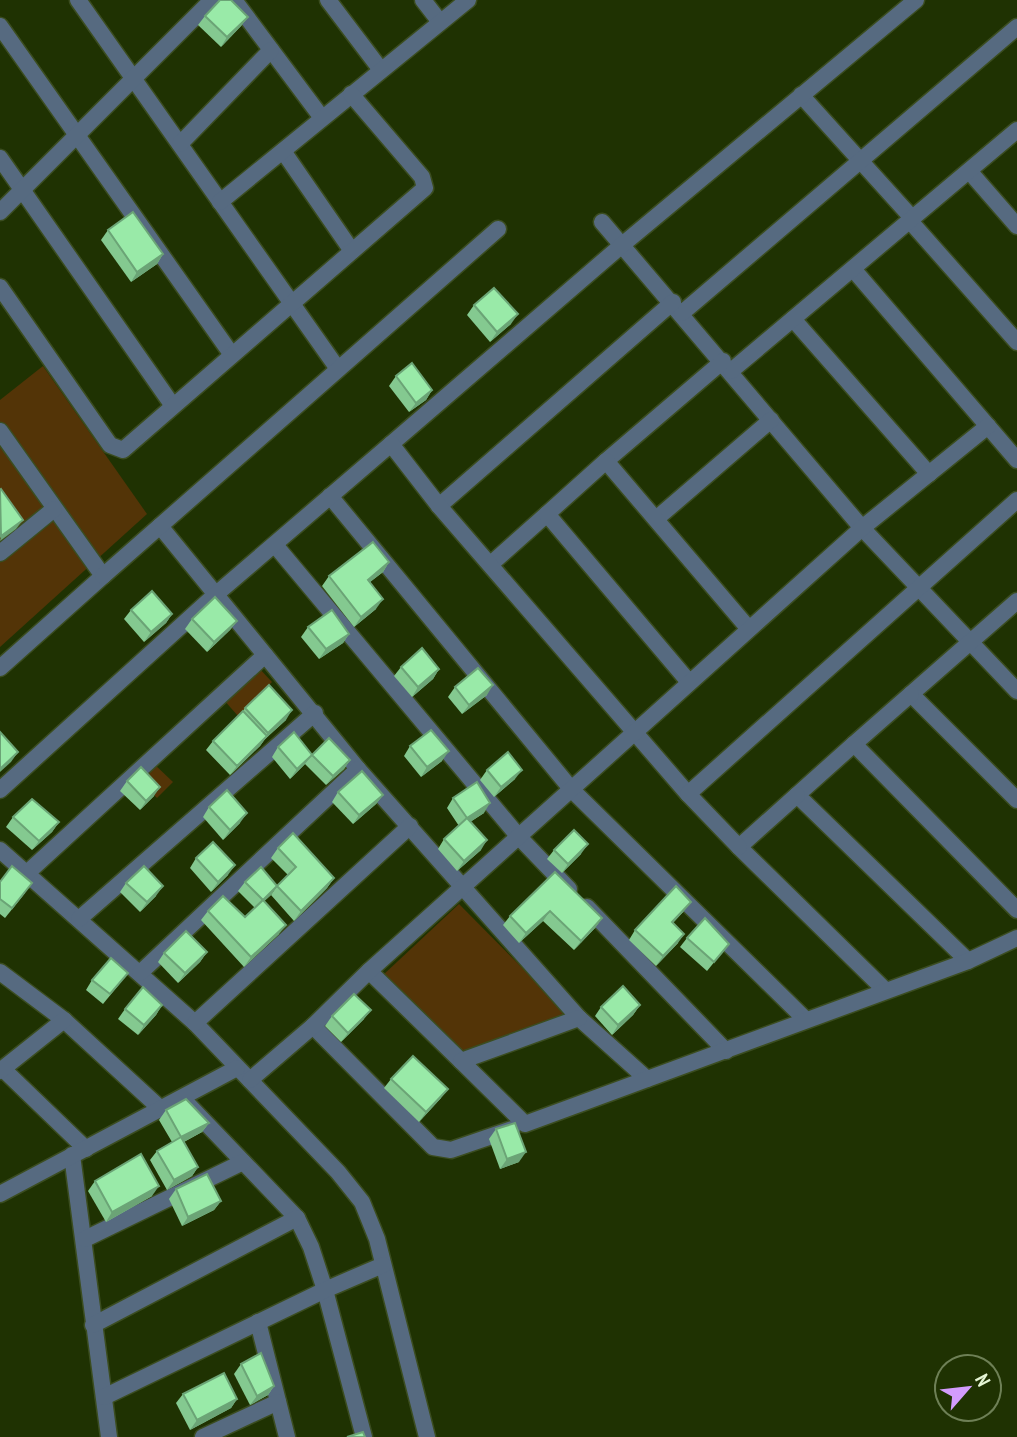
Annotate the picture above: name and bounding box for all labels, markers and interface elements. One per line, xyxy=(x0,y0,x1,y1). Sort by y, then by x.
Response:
north arrow xyxy=(933,1353,1003,1423)
text: N xyxy=(970,1370,996,1390)

